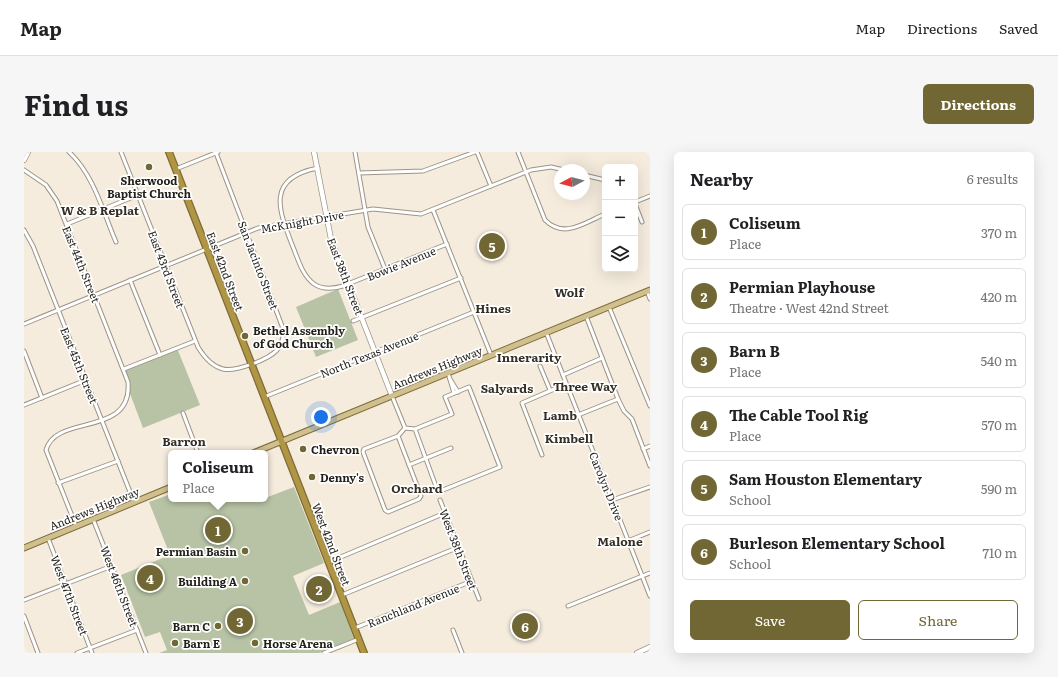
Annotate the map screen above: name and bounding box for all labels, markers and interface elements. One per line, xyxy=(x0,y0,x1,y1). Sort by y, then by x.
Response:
text: Map xyxy=(20,14,62,42)
text: Map xyxy=(855,18,885,38)
text: Directions xyxy=(907,18,977,38)
text: Saved xyxy=(999,18,1038,38)
text: Find us xyxy=(24,83,128,125)
button: Directions xyxy=(923,84,1034,124)
marker: Sherwood Baptist Church xyxy=(144,162,154,172)
north arrow xyxy=(554,164,590,200)
map controls xyxy=(602,164,638,272)
button: + xyxy=(602,164,638,200)
text: Nearby xyxy=(690,166,753,191)
text: 6 results xyxy=(967,169,1018,188)
place label: Sherwood Baptist Church xyxy=(107,172,191,201)
button: − xyxy=(602,200,638,236)
district label: W & B Replat xyxy=(61,201,140,219)
street label: McKnight Drive xyxy=(259,206,345,236)
text: Coliseum xyxy=(729,211,801,234)
street label: San Jacinto Street xyxy=(235,218,283,312)
street label: East 44th Street xyxy=(59,223,105,305)
text: 1 xyxy=(701,223,707,242)
text: 370 m xyxy=(981,223,1017,242)
street label: East 43rd Street xyxy=(145,228,189,311)
street label: East 42nd Street xyxy=(204,229,249,313)
pin: 5 xyxy=(479,231,505,261)
text: Place xyxy=(729,234,761,253)
street label: East 38th Street xyxy=(324,235,368,318)
button: layers xyxy=(602,236,638,272)
street label: Bowie Avenue xyxy=(364,242,438,284)
text: Permian Playhouse xyxy=(729,275,875,298)
district label: Wolf xyxy=(554,283,585,301)
text: 2 xyxy=(701,287,707,306)
text: 420 m xyxy=(981,287,1017,306)
text: Theatre · West 42nd Street xyxy=(729,298,889,317)
district label: Hines xyxy=(475,299,511,317)
place label: Bethel Assembly of God Church xyxy=(253,322,345,351)
street label: East 45th Street xyxy=(57,324,103,406)
street label: North Texas Avenue xyxy=(317,327,421,381)
marker: Bethel Assembly of God Church xyxy=(240,331,250,341)
text: Barn B xyxy=(729,339,780,362)
street label: Andrews Highway xyxy=(390,341,485,392)
district label: Innerarity xyxy=(497,348,562,366)
text: 3 xyxy=(700,351,708,370)
text: 540 m xyxy=(981,351,1017,370)
text: Place xyxy=(729,362,761,381)
district label: Three Way xyxy=(553,377,618,395)
district label: Salyards xyxy=(481,379,533,397)
text: The Cable Tool Rig xyxy=(729,403,868,426)
district label: Lamb xyxy=(543,406,577,424)
your location xyxy=(311,407,331,427)
text: 4 xyxy=(700,415,708,434)
text: 570 m xyxy=(981,415,1017,434)
text: Place xyxy=(729,426,761,445)
district label: Kimbell xyxy=(545,429,594,447)
district label: Barron xyxy=(162,432,206,450)
place label: Chevron xyxy=(311,441,360,457)
marker: Chevron xyxy=(298,444,308,454)
street label: Carolyn Drive xyxy=(586,449,628,523)
popup xyxy=(168,450,268,502)
text: Coliseum xyxy=(182,455,254,478)
text: Sam Houston Elementary xyxy=(729,467,922,490)
place label: Denny's xyxy=(320,469,364,485)
marker: Denny's xyxy=(307,472,317,482)
text: Place xyxy=(182,478,214,497)
district label: Orchard xyxy=(391,479,443,497)
text: 5 xyxy=(700,479,708,498)
text: 590 m xyxy=(981,479,1017,498)
street label: Andrews Highway xyxy=(47,482,142,533)
text: School xyxy=(729,490,771,509)
street label: West 42nd Street xyxy=(309,500,355,588)
street label: West 38th Street xyxy=(436,506,482,592)
pin: 1 xyxy=(205,515,231,545)
text: Burleson Elementary School xyxy=(729,531,945,554)
district label: Malone xyxy=(597,532,643,550)
street label: West 46th Street xyxy=(97,543,143,629)
place label: Permian Basin xyxy=(156,543,237,559)
text: 6 xyxy=(700,543,708,562)
text: 710 m xyxy=(982,543,1017,562)
marker: Permian Basin xyxy=(240,546,250,556)
street label: West 47th Street xyxy=(47,553,93,638)
text: School xyxy=(729,554,771,573)
pin: 4 xyxy=(137,563,163,593)
place label: Building A xyxy=(178,573,238,589)
pin: 2 xyxy=(306,574,332,604)
marker: Building A xyxy=(240,576,250,586)
street label: Ranchland Avenue xyxy=(365,579,462,631)
button: Save xyxy=(690,600,850,640)
button: Share xyxy=(858,600,1018,640)
pin: 3 xyxy=(227,606,253,636)
pin: 6 xyxy=(512,611,538,641)
place label: Barn C xyxy=(173,618,210,634)
marker: Barn C xyxy=(213,621,223,631)
place label: Barn E xyxy=(183,635,220,651)
place label: Horse Arena xyxy=(263,635,334,651)
marker: Barn E xyxy=(170,638,180,648)
marker: Horse Arena xyxy=(250,638,260,648)

